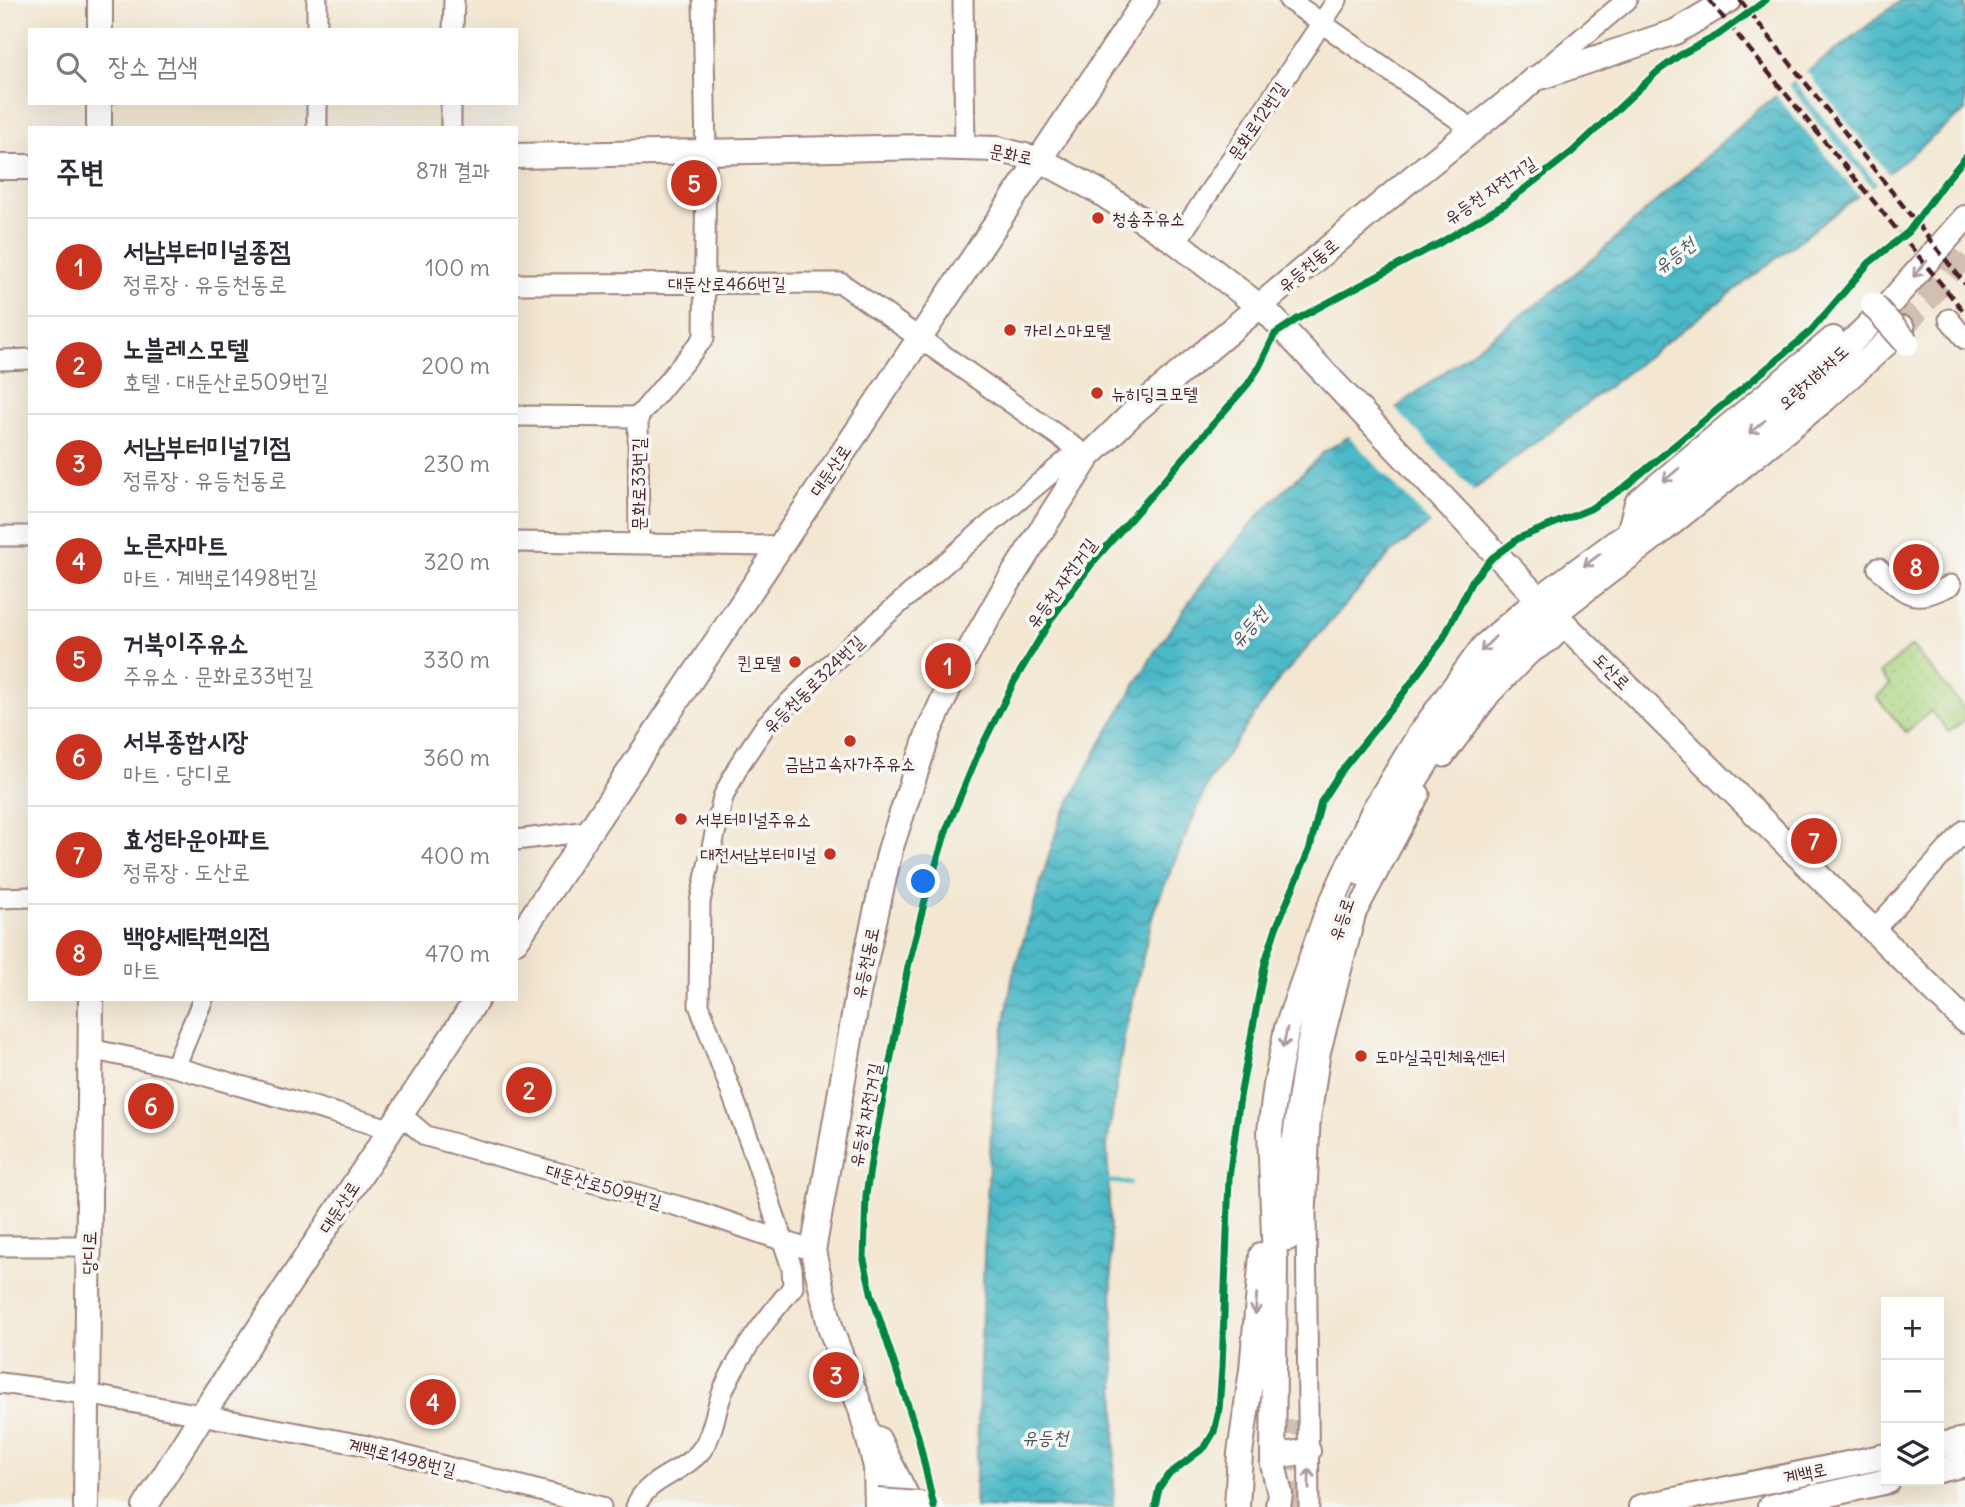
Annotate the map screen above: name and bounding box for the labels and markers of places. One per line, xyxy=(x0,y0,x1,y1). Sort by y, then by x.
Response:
pin: 5 xyxy=(671,157,717,209)
place label: 청송주유소 xyxy=(1112,207,1184,230)
marker: 청송주유소 xyxy=(1090,210,1106,226)
place label: 카리스마모텔 xyxy=(1024,319,1111,342)
marker: 카리스마모텔 xyxy=(1002,322,1018,338)
place label: 뉴히딩크모텔 xyxy=(1111,382,1198,405)
marker: 뉴히딩크모텔 xyxy=(1089,385,1105,401)
pin: 8 xyxy=(1893,541,1939,593)
pin: 1 xyxy=(925,640,971,692)
place label: 퀸모텔 xyxy=(738,651,781,674)
marker: 퀸모텔 xyxy=(787,654,803,670)
marker: 금남고속자가주유소 xyxy=(842,733,858,749)
place label: 금남고속자가주유소 xyxy=(785,752,915,775)
place label: 서부터미널주유소 xyxy=(695,808,811,831)
marker: 서부터미널주유소 xyxy=(673,811,689,827)
pin: 7 xyxy=(1791,815,1837,867)
place label: 대전서남부터미널 xyxy=(700,843,817,866)
marker: 대전서남부터미널 xyxy=(822,846,838,862)
place label: 도마실국민체육센터 xyxy=(1375,1045,1505,1068)
marker: 도마실국민체육센터 xyxy=(1353,1048,1369,1064)
pin: 2 xyxy=(506,1064,552,1116)
pin: 6 xyxy=(128,1080,174,1132)
pin: 3 xyxy=(813,1349,859,1401)
pin: 4 xyxy=(410,1376,456,1428)

